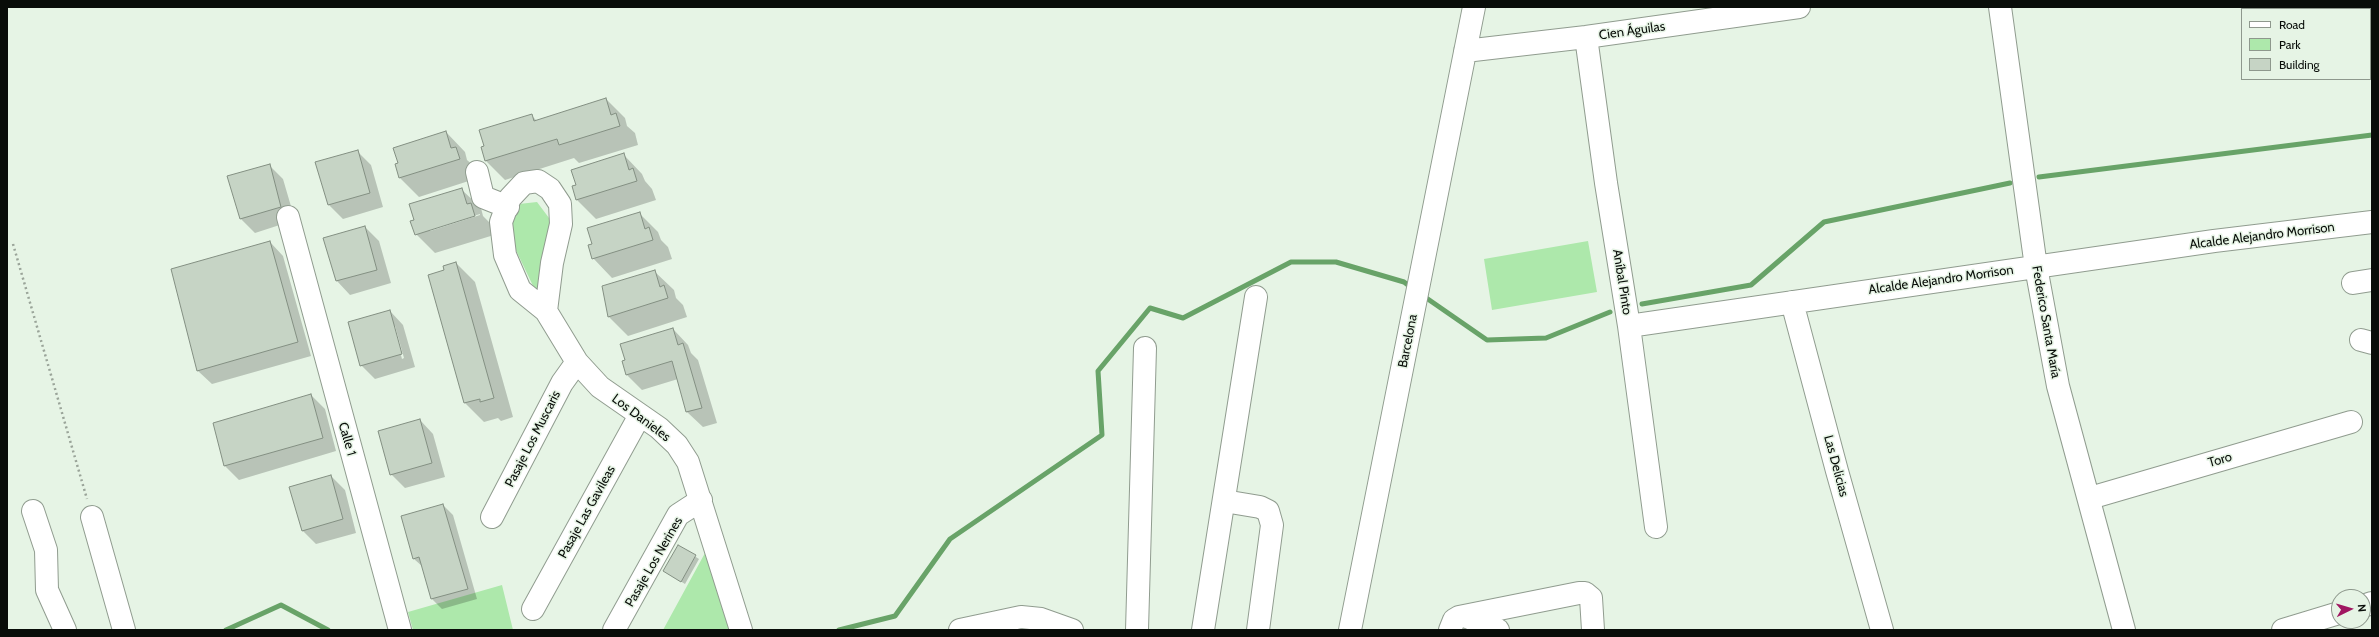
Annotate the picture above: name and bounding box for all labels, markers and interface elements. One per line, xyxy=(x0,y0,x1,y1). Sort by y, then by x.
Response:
legend xyxy=(2241,8,2371,80)
text: Road xyxy=(2279,17,2305,32)
street label: Cien Águilas xyxy=(1598,19,1666,43)
text: Park xyxy=(2279,37,2301,52)
text: Building xyxy=(2279,57,2320,72)
street label: Alcalde Alejandro Morrison xyxy=(2188,219,2336,253)
street label: Aníbal Pinto xyxy=(1609,248,1635,316)
street label: Alcalde Alejandro Morrison xyxy=(1868,262,2014,298)
street label: Federico Santa María xyxy=(2028,265,2064,379)
street label: Barcelona xyxy=(1395,313,1421,369)
street label: Pasaje Los Muscaris xyxy=(502,388,564,490)
street label: Los Danieles xyxy=(609,391,673,445)
street label: Calle 1 xyxy=(335,420,359,458)
street label: Las Delicias xyxy=(1820,433,1852,499)
street label: Toro xyxy=(2206,449,2234,471)
street label: Pasaje Las Gavileas xyxy=(555,463,619,561)
street label: Pasaje Los Nerines xyxy=(622,514,686,610)
north arrow xyxy=(2331,589,2371,629)
text: N xyxy=(2355,604,2369,613)

